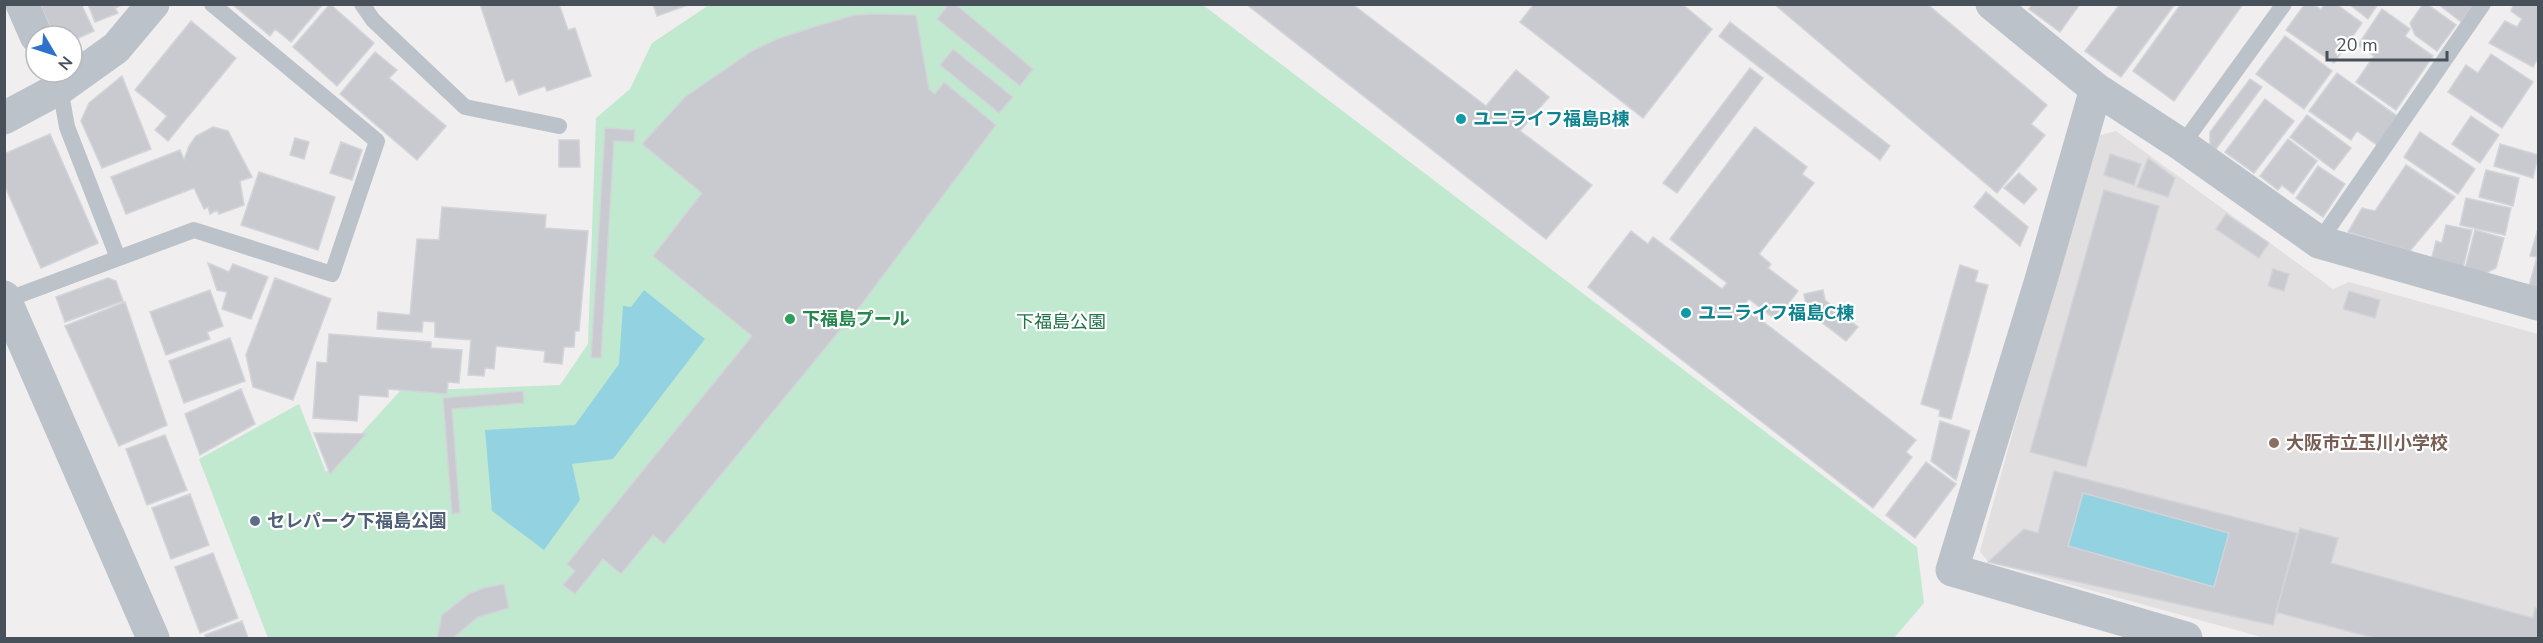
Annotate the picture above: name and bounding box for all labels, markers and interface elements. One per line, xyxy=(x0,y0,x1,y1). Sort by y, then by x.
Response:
north arrow xyxy=(24,24,84,84)
scale bar xyxy=(2327,24,2447,62)
text: 20 m xyxy=(2336,33,2378,57)
text: N xyxy=(53,51,77,74)
place label: ユニライフ福島B棟 xyxy=(1473,107,1629,131)
marker: ユニライフ福島B棟 xyxy=(1454,112,1468,126)
place label: ユニライフ福島C棟 xyxy=(1698,301,1854,325)
marker: ユニライフ福島C棟 xyxy=(1679,306,1693,320)
place label: 下福島プール xyxy=(802,307,910,331)
park label: 下福島公園 xyxy=(1016,310,1106,334)
marker: 下福島プール xyxy=(783,312,797,326)
place label: 大阪市立玉川小学校 xyxy=(2286,431,2448,455)
marker: 大阪市立玉川小学校 xyxy=(2267,436,2281,450)
place label: セレパーク下福島公園 xyxy=(267,509,447,533)
marker: セレパーク下福島公園 xyxy=(248,514,262,528)

